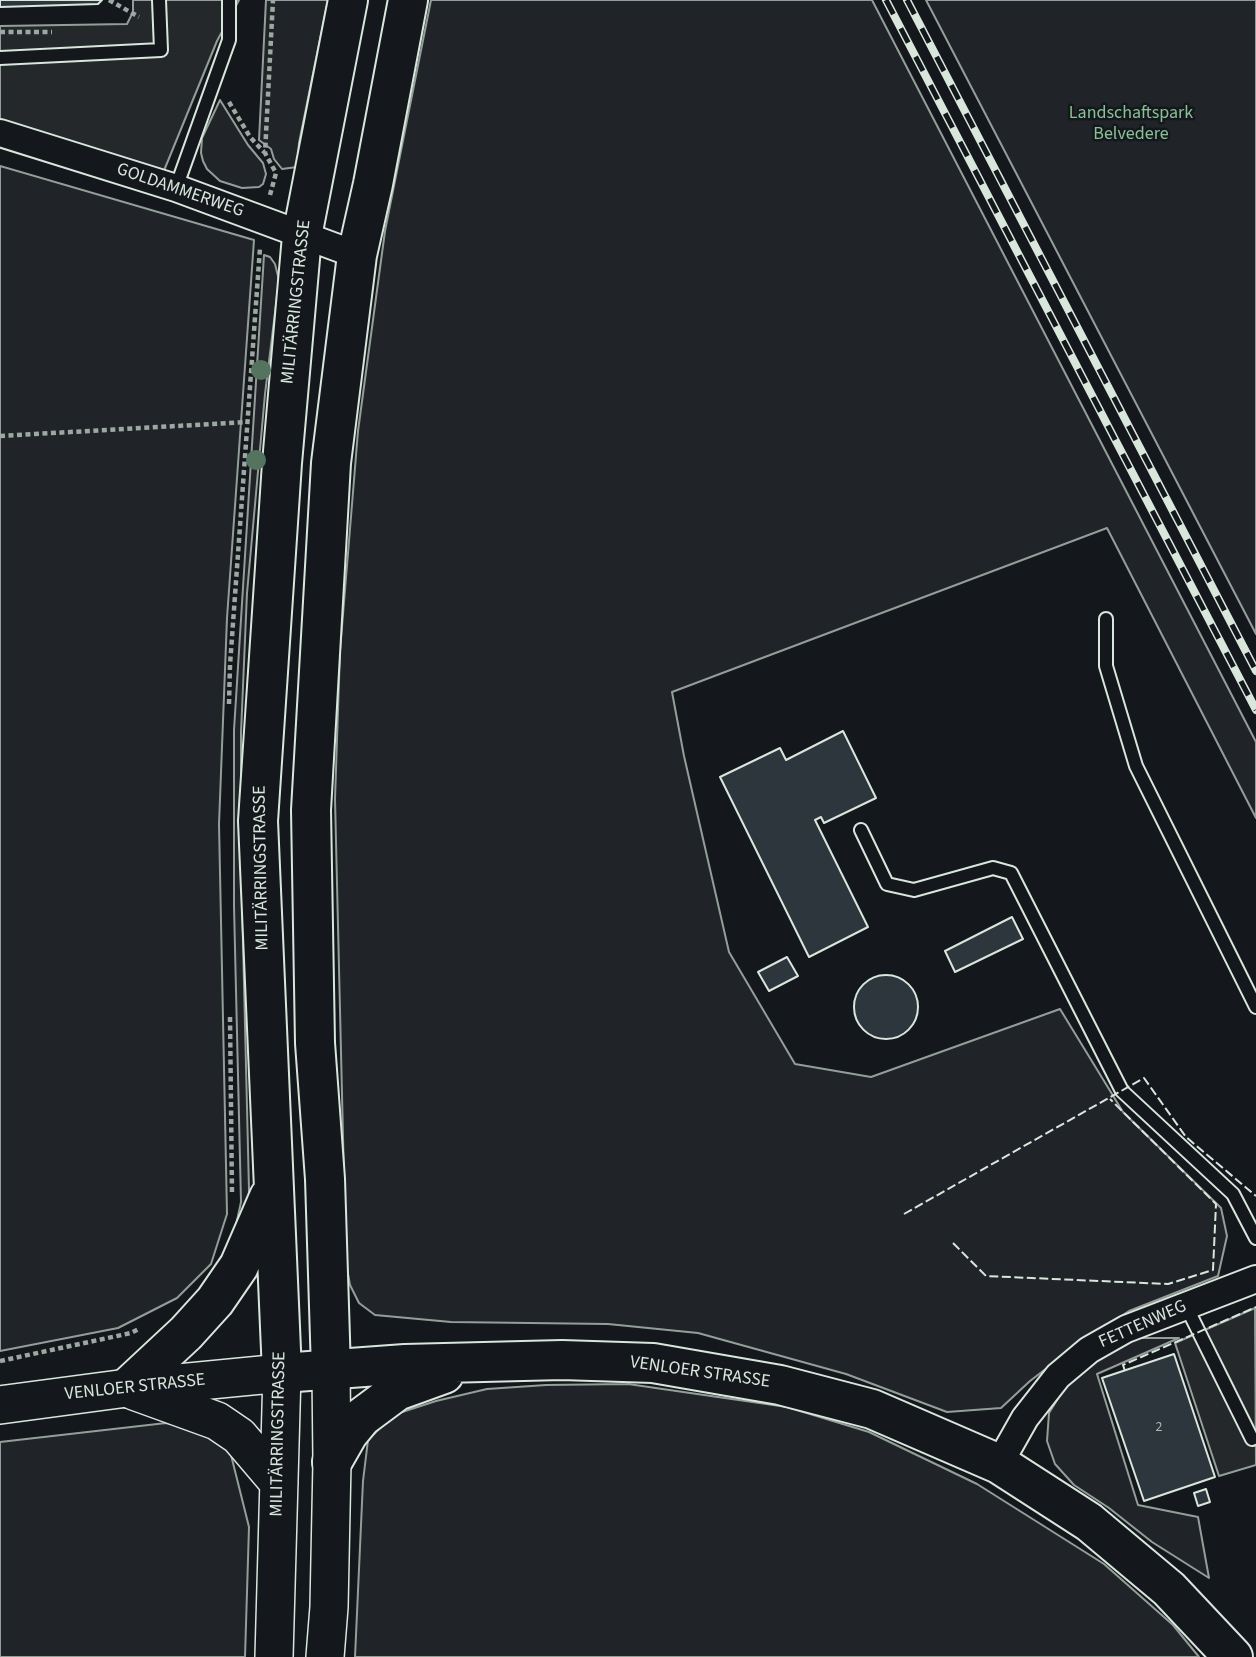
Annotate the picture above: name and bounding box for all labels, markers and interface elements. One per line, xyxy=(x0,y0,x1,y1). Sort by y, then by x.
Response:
park label: Landschaftspark Belvedere xyxy=(1069,103,1193,146)
street label: GOLDAMMERWEG xyxy=(114,159,246,223)
street label: MILITÄRRINGSTRASSE xyxy=(278,219,316,385)
street label: MILITÄRRINGSTRASSE xyxy=(250,785,274,951)
street label: FETTENWEG xyxy=(1096,1296,1190,1354)
street label: MILITÄRRINGSTRASSE xyxy=(267,1351,291,1517)
street label: VENLOER STRASSE xyxy=(629,1352,771,1394)
street label: VENLOER STRASSE xyxy=(64,1370,206,1406)
house number: 2 xyxy=(1156,1420,1162,1436)

